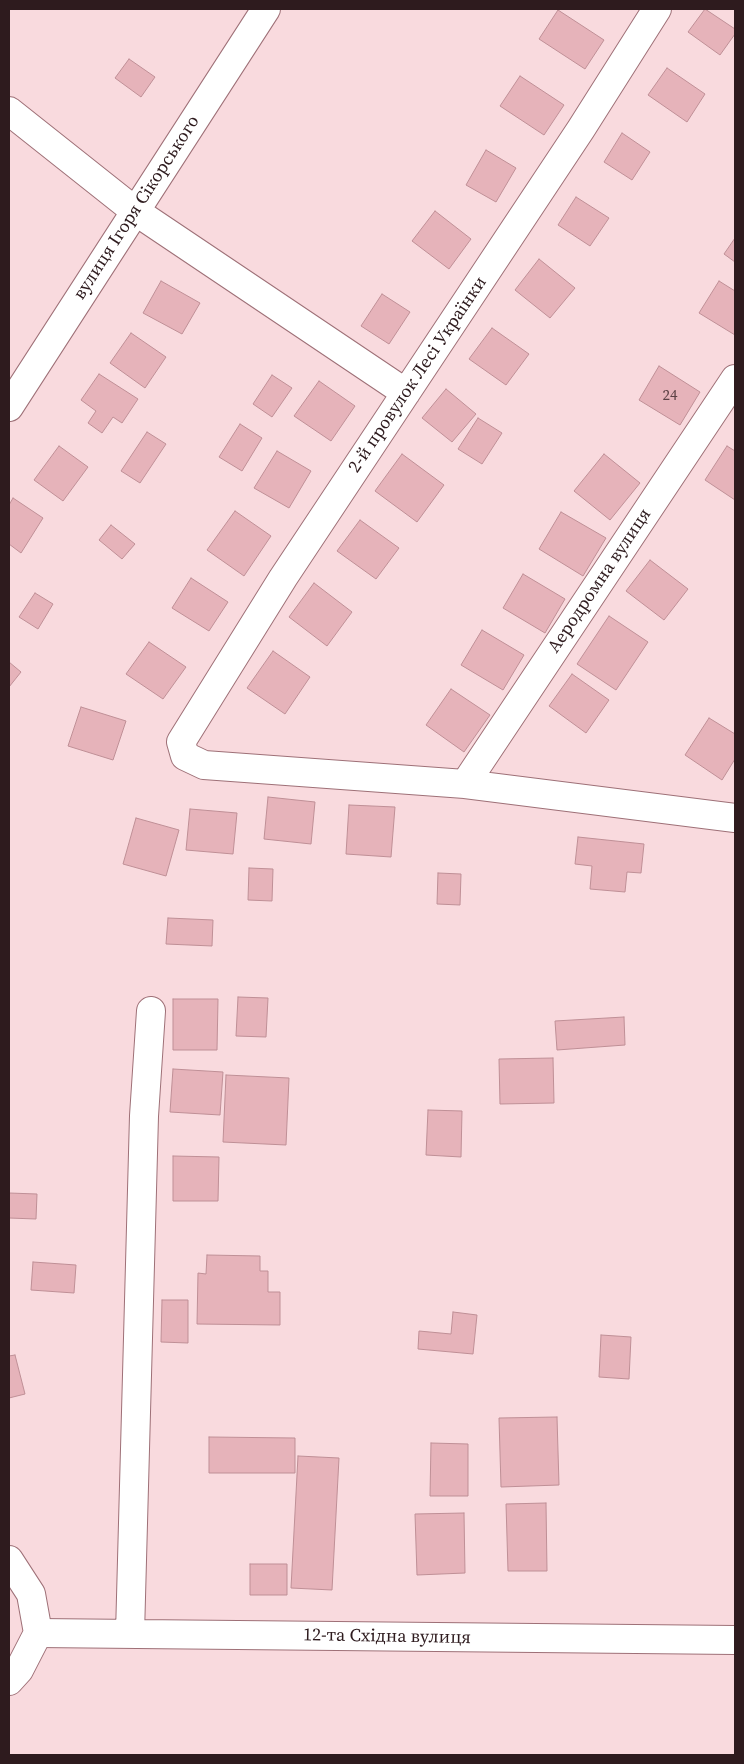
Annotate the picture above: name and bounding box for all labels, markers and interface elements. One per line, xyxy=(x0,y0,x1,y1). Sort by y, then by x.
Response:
street label: вулиця Ігоря Сікорського xyxy=(69,112,205,304)
street label: 2-й провулок Лесі Українки xyxy=(344,273,492,477)
house number: 24 xyxy=(663,387,677,405)
street label: Аеродромна вулиця xyxy=(544,505,656,657)
street label: 12-та Східна вулиця xyxy=(303,1625,471,1649)

